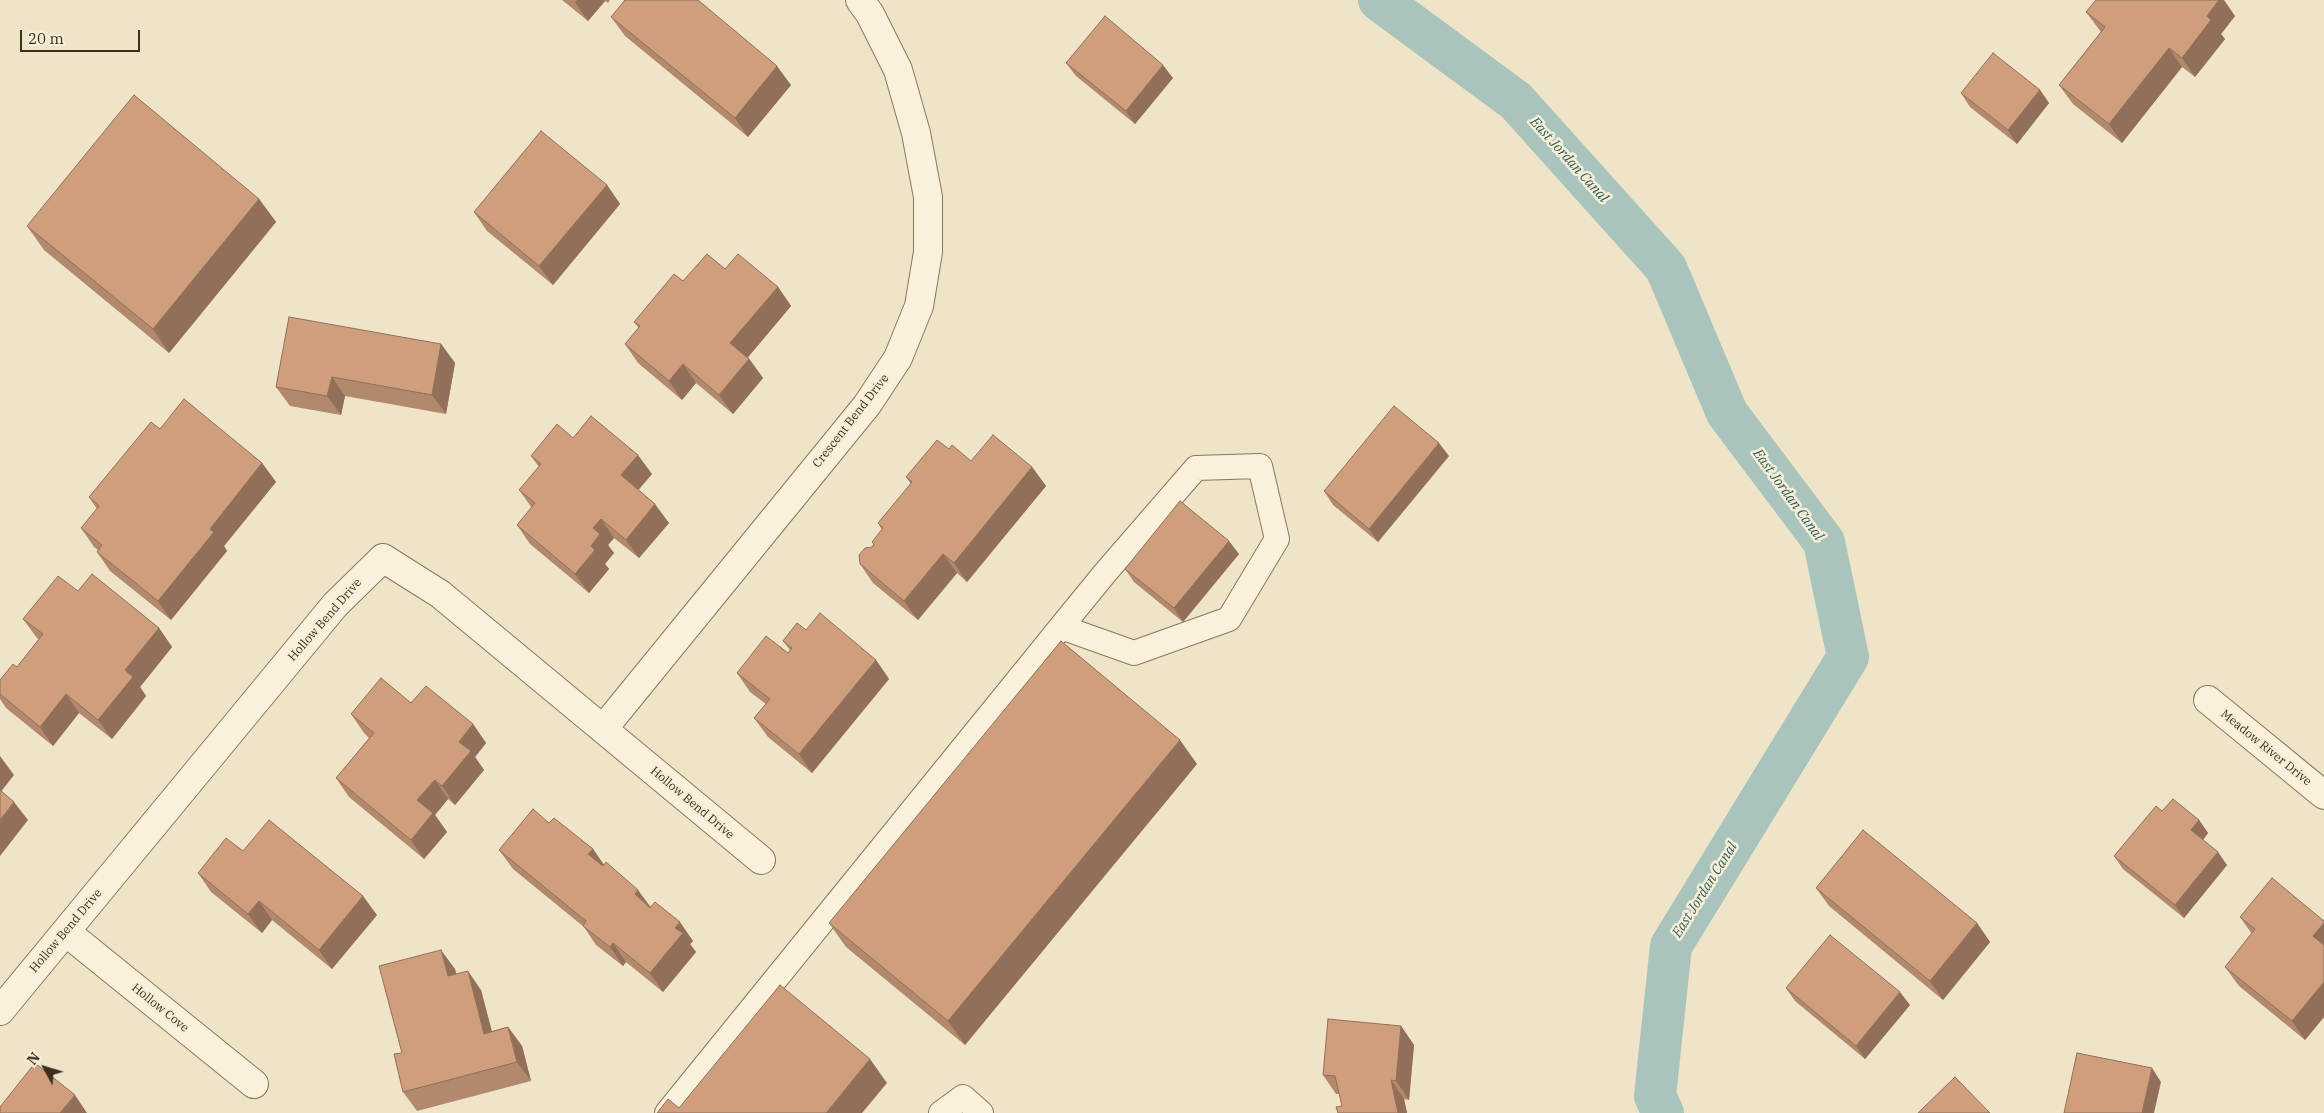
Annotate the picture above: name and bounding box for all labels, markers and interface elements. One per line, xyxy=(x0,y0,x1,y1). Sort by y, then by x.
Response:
scale bar xyxy=(22,20,142,52)
text: 20 m xyxy=(28,29,64,48)
water label: East Jordan Canal xyxy=(1526,114,1612,206)
street label: Crescent Bend Drive xyxy=(810,371,892,471)
water label: East Jordan Canal xyxy=(1749,446,1827,544)
street label: Hollow Bend Drive xyxy=(285,576,365,664)
street label: Meadow River Drive xyxy=(2218,707,2314,789)
street label: Hollow Bend Drive xyxy=(647,764,737,842)
water label: East Jordan Canal xyxy=(1669,839,1741,941)
street label: Hollow Bend Drive xyxy=(27,886,105,976)
street label: Hollow Cove xyxy=(129,981,191,1035)
north arrow xyxy=(20,1043,70,1093)
text: N xyxy=(23,1049,44,1069)

